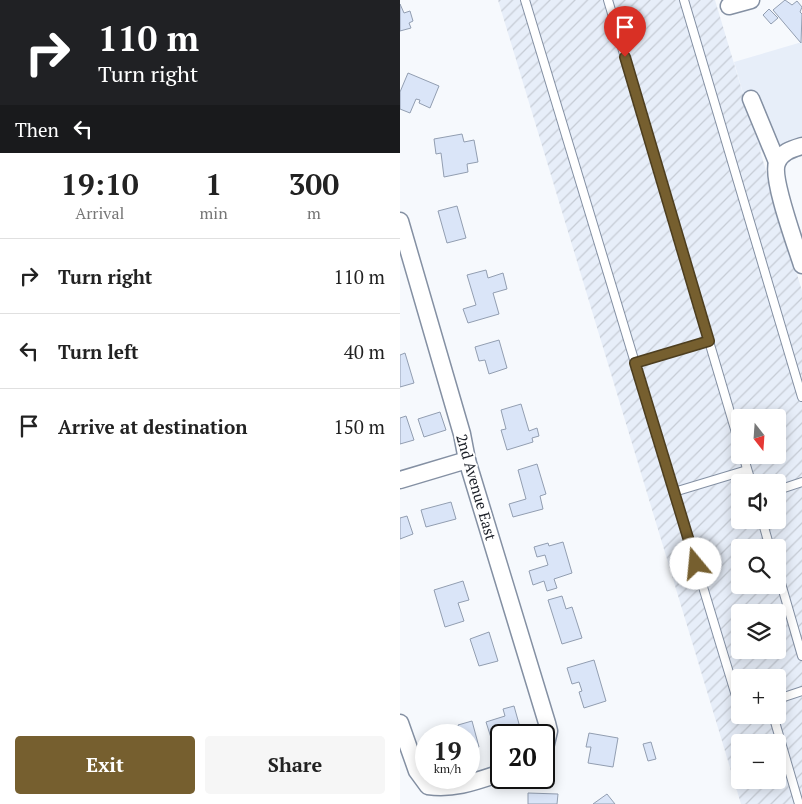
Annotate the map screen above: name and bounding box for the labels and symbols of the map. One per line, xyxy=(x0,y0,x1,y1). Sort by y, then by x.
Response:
pin xyxy=(604,6,646,57)
north arrow xyxy=(731,409,786,464)
street label: 2nd Avenue East xyxy=(452,432,502,543)
position arrow xyxy=(669,537,721,589)
speed limit sign: 20 xyxy=(490,724,555,789)

